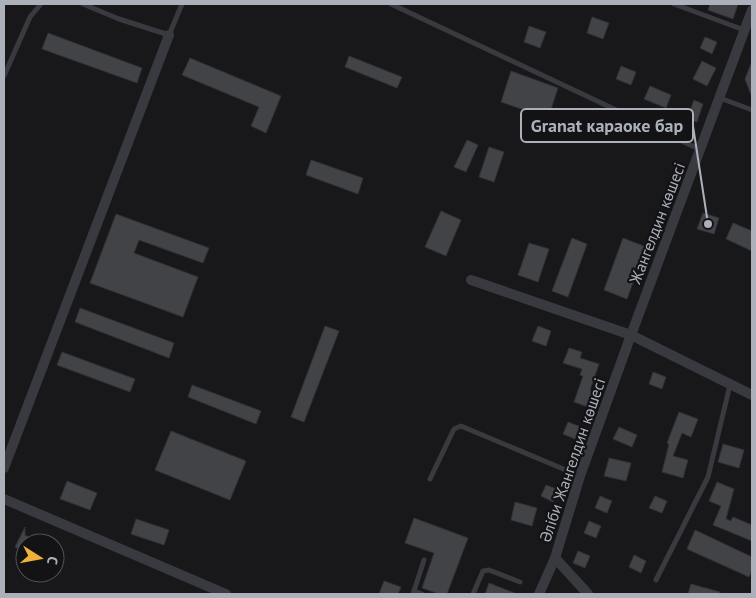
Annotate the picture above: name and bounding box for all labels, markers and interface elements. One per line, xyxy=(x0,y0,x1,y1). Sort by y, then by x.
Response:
callout: Granat караоке бар xyxy=(521,109,693,142)
text: Granat караоке бар xyxy=(531,114,683,137)
street label: Жангелдин көшесі xyxy=(624,159,689,288)
street label: Әліби Жангелдин көшесі xyxy=(535,375,609,545)
north arrow xyxy=(15,533,65,583)
text: С xyxy=(43,555,62,566)

